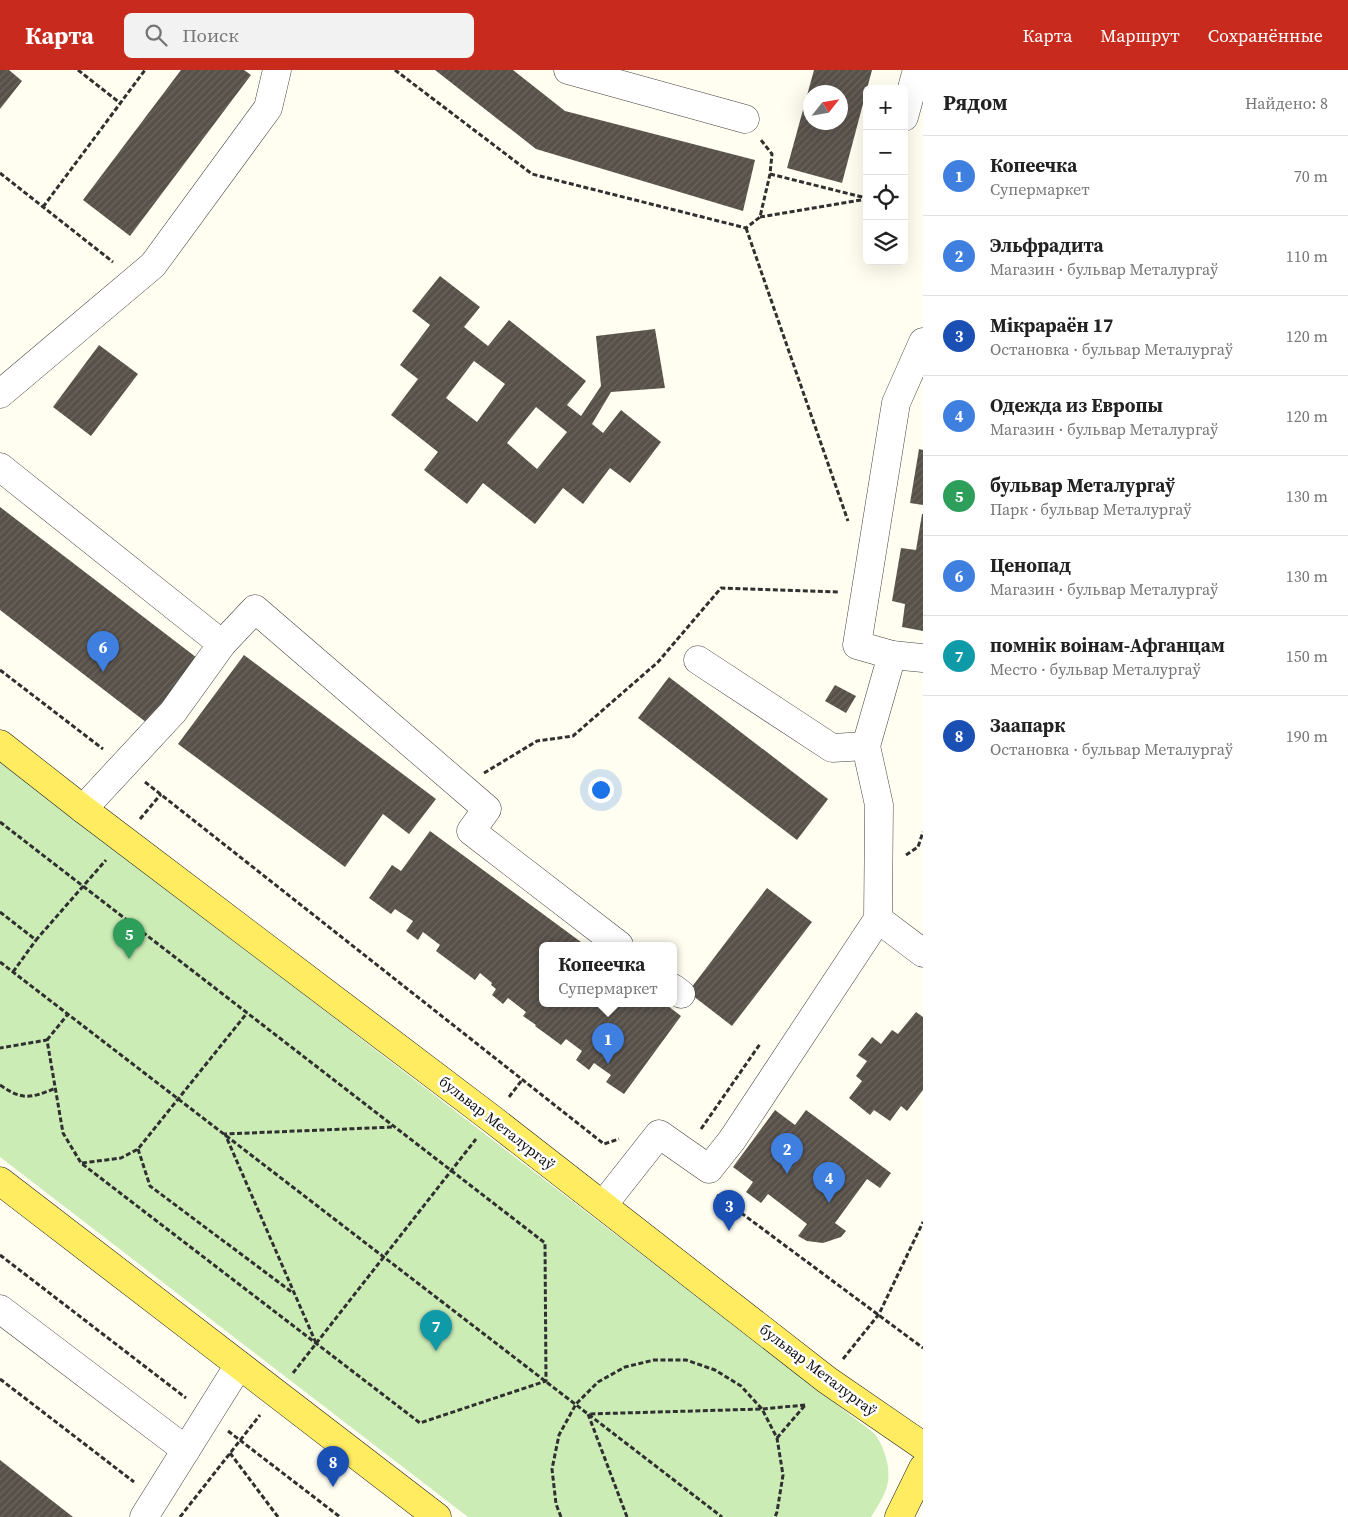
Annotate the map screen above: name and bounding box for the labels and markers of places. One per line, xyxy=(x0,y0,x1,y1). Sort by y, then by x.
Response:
pin: 6 xyxy=(87,631,119,672)
pin: 5 xyxy=(113,918,145,959)
pin: 1 xyxy=(592,1023,624,1064)
pin: 2 xyxy=(771,1133,803,1174)
pin: 4 xyxy=(813,1162,845,1203)
pin: 3 xyxy=(713,1190,745,1231)
pin: 7 xyxy=(420,1310,452,1351)
pin: 8 xyxy=(317,1446,349,1487)

